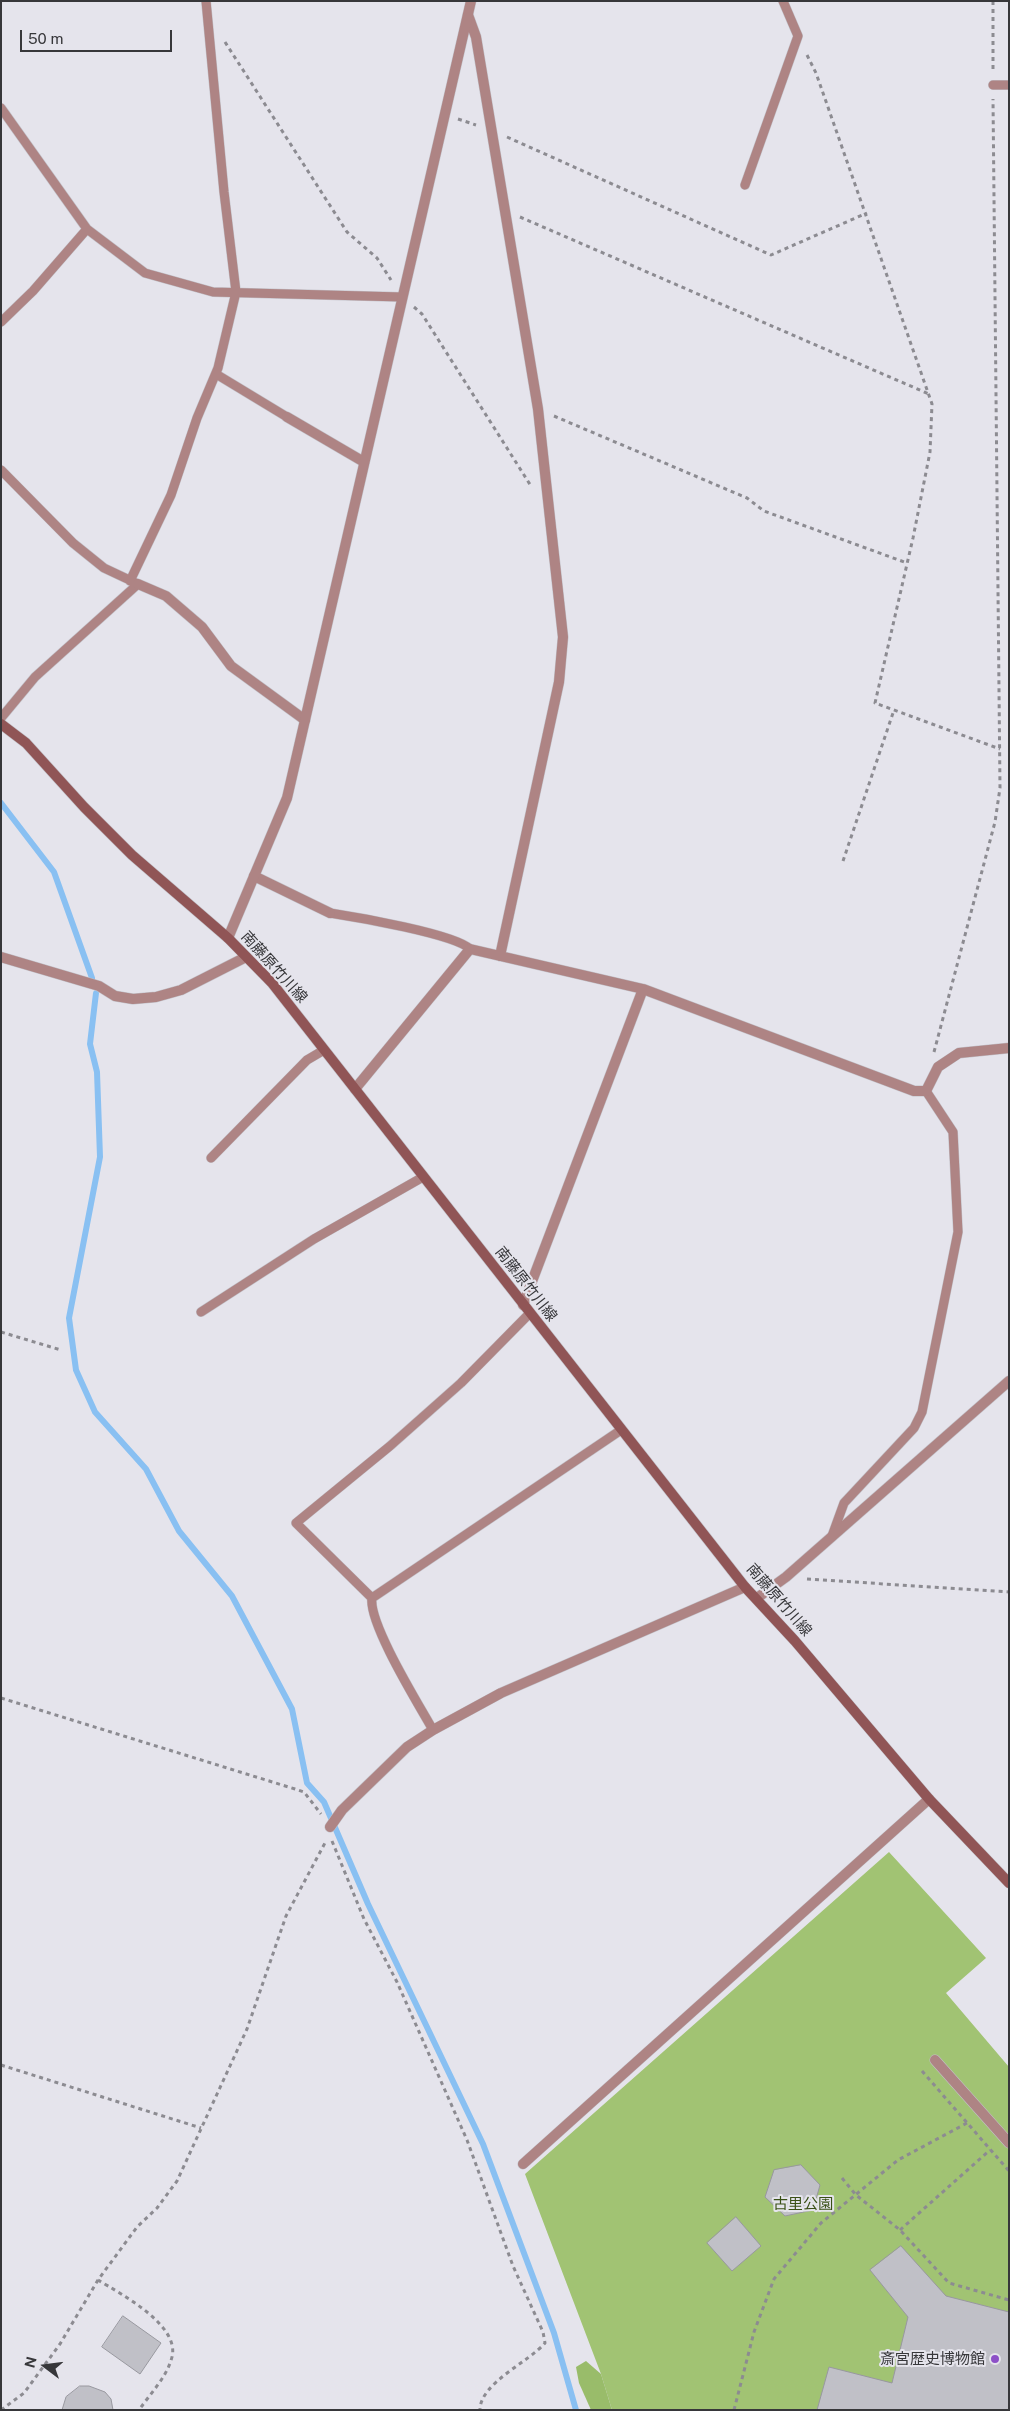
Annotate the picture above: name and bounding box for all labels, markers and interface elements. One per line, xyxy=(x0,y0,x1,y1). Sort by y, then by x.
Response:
scale bar xyxy=(22,20,175,52)
text: 50 m xyxy=(28,30,63,47)
street label: 南藤原竹川線 xyxy=(237,928,311,1006)
street label: 南藤原竹川線 xyxy=(491,1243,561,1325)
street label: 南藤原竹川線 xyxy=(743,1560,815,1640)
park label: 古里公園 xyxy=(773,2195,833,2213)
north arrow xyxy=(20,2341,70,2391)
place label: 斎宮歴史博物館 xyxy=(880,2350,985,2368)
marker: 斎宮歴史博物館 xyxy=(989,2353,1001,2365)
text: N xyxy=(21,2355,40,2369)

